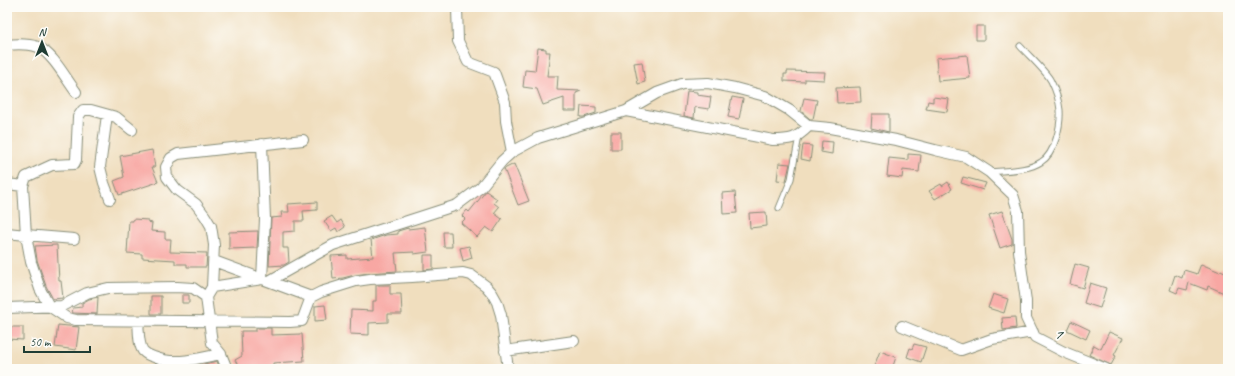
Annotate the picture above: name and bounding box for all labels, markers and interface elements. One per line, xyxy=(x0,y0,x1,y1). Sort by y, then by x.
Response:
north arrow xyxy=(22,22,62,62)
text: N xyxy=(39,25,48,39)
street label: 1 xyxy=(1051,323,1067,345)
scale bar xyxy=(24,328,90,354)
text: 50 m xyxy=(30,334,52,350)

